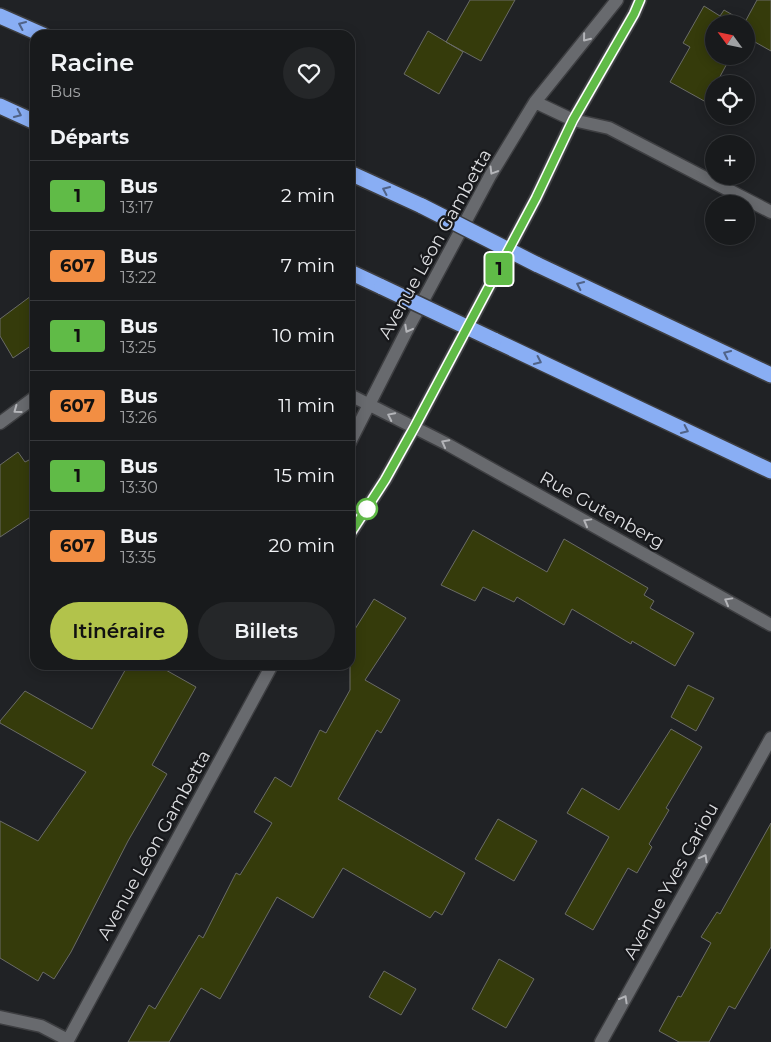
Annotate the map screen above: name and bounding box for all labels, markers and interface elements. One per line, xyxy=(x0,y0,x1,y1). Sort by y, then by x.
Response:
north arrow xyxy=(705,15,755,65)
map controls xyxy=(705,15,755,245)
one-way arrow xyxy=(18,21,27,32)
one-way arrow xyxy=(584,32,592,41)
button: heart xyxy=(283,47,335,99)
text: Racine xyxy=(50,48,134,77)
button: locate xyxy=(705,75,755,125)
text: Bus xyxy=(50,82,81,101)
one-way arrow xyxy=(12,108,21,118)
text: Départs xyxy=(50,126,129,149)
button: + xyxy=(705,135,755,185)
street label: Avenue Léon Gambetta xyxy=(374,145,496,343)
one-way arrow xyxy=(490,166,500,175)
text: Bus xyxy=(120,175,158,198)
text: 2 min xyxy=(281,184,335,207)
text: 1 xyxy=(74,185,81,207)
one-way arrow xyxy=(382,185,391,196)
button: − xyxy=(705,195,755,245)
text: 13:17 xyxy=(120,198,153,217)
text: Bus xyxy=(120,245,158,268)
line badge: 1 xyxy=(483,253,515,285)
text: 7 min xyxy=(281,254,335,277)
text: 607 xyxy=(60,255,95,277)
text: 1 xyxy=(495,258,503,280)
text: 13:22 xyxy=(120,268,156,287)
one-way arrow xyxy=(576,280,585,291)
text: Bus xyxy=(120,315,158,338)
text: 10 min xyxy=(272,324,335,347)
one-way arrow xyxy=(404,324,414,333)
text: 1 xyxy=(74,325,81,347)
text: 13:25 xyxy=(120,338,156,357)
one-way arrow xyxy=(723,350,732,361)
one-way arrow xyxy=(533,354,542,365)
text: Bus xyxy=(120,385,158,408)
text: 11 min xyxy=(278,394,335,417)
text: 607 xyxy=(60,395,95,417)
one-way arrow xyxy=(14,404,23,413)
text: 13:26 xyxy=(120,408,157,427)
one-way arrow xyxy=(387,412,396,422)
one-way arrow xyxy=(680,424,689,434)
one-way arrow xyxy=(441,439,450,449)
text: Bus xyxy=(120,455,158,478)
text: 15 min xyxy=(274,464,335,487)
text: 1 xyxy=(74,465,81,487)
street label: Rue Gutenberg xyxy=(536,467,668,553)
text: 13:30 xyxy=(120,478,158,497)
unlabelled marker xyxy=(356,498,378,520)
one-way arrow xyxy=(583,518,592,528)
text: Bus xyxy=(120,525,158,548)
text: 20 min xyxy=(269,534,335,557)
text: 607 xyxy=(60,535,95,557)
text: 13:35 xyxy=(120,548,156,567)
one-way arrow xyxy=(725,598,734,608)
button: Itinéraire xyxy=(50,602,188,660)
button: Billets xyxy=(198,602,335,660)
street label: Avenue Léon Gambetta xyxy=(93,746,215,944)
street label: Avenue Yves Cariou xyxy=(619,799,723,963)
one-way arrow xyxy=(698,854,708,863)
one-way arrow xyxy=(618,996,628,1005)

